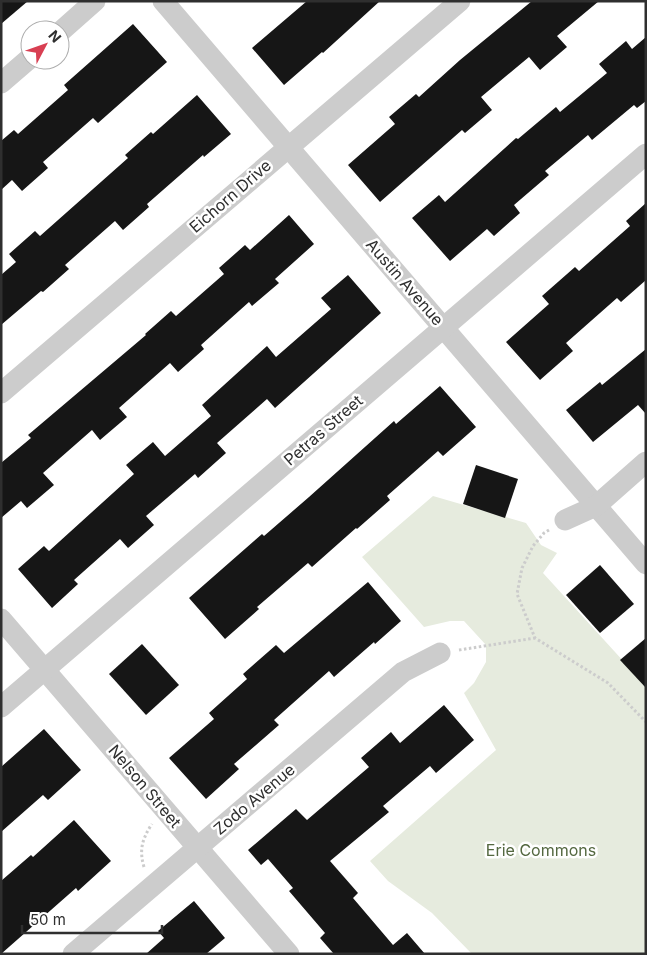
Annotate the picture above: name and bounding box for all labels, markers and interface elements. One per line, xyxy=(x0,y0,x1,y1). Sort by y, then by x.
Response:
north arrow xyxy=(20,20,70,70)
text: N xyxy=(45,27,65,46)
street label: Eichorn Drive xyxy=(185,155,275,237)
street label: Austin Avenue xyxy=(362,235,448,329)
street label: Petras Street xyxy=(280,390,366,470)
street label: Nelson Street xyxy=(104,740,186,832)
street label: Zodo Avenue xyxy=(209,759,299,839)
park label: Erie Commons xyxy=(486,840,596,860)
scale bar xyxy=(22,902,162,934)
text: 50 m xyxy=(30,910,66,929)

